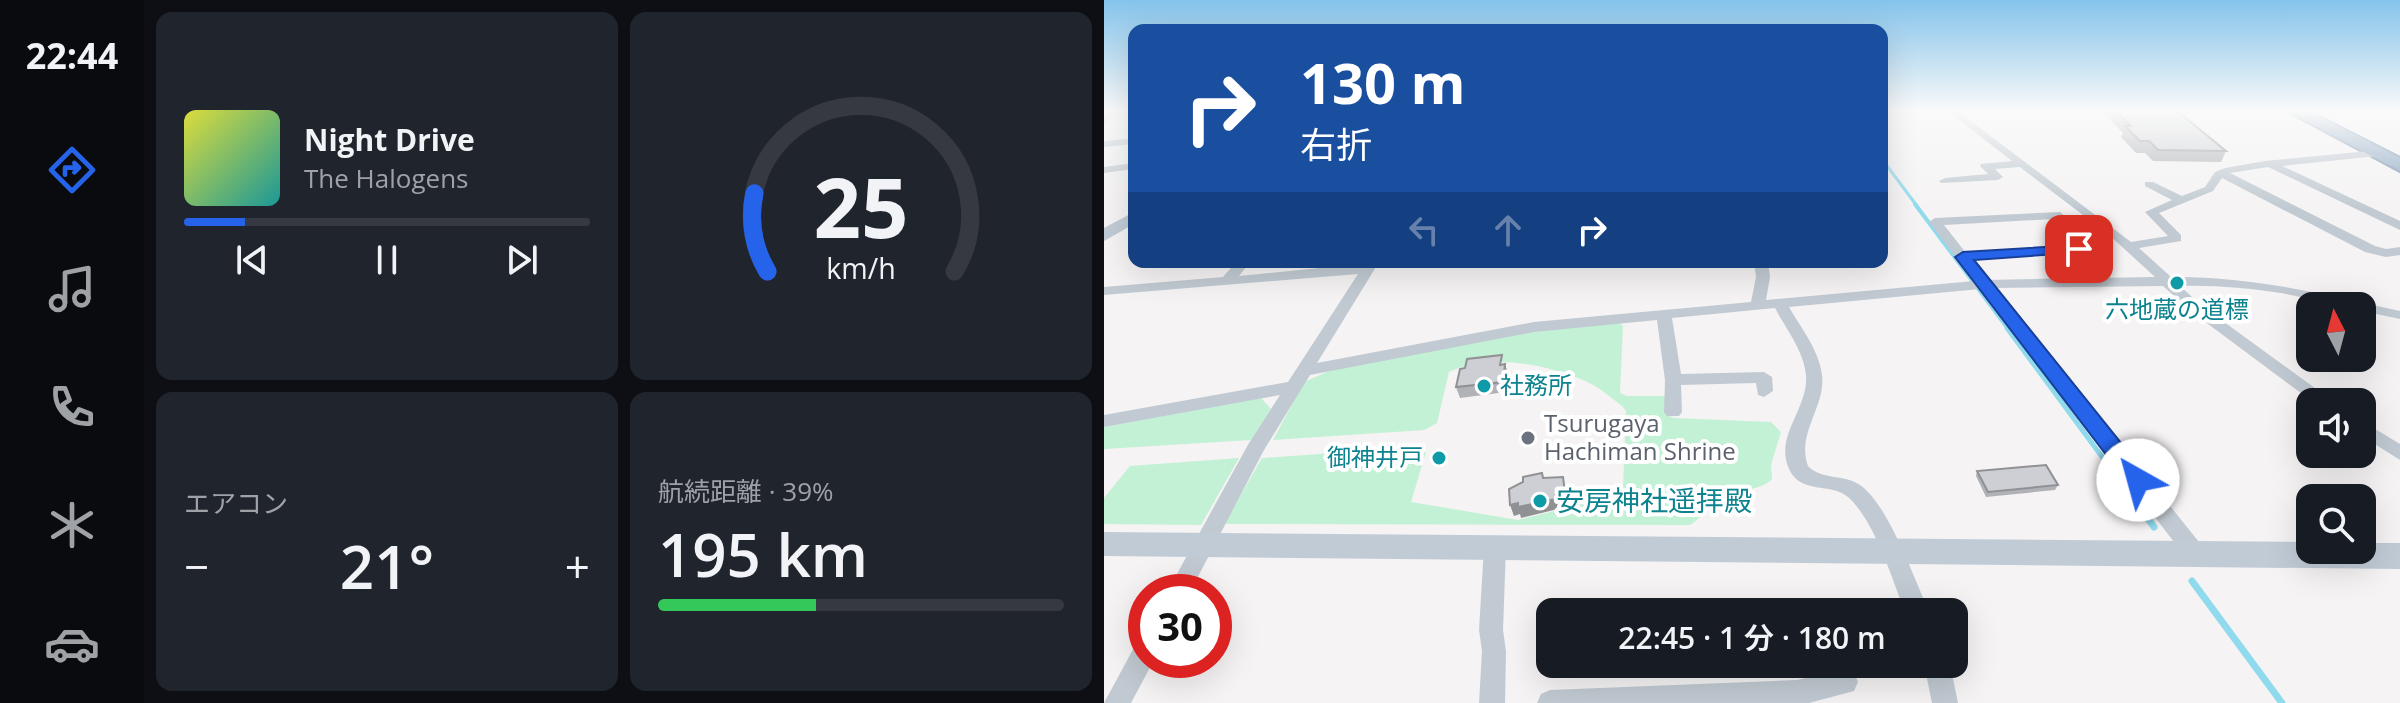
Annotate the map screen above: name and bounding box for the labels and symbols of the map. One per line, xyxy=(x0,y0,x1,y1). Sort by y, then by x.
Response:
pin xyxy=(2045,215,2113,283)
marker: 六地蔵の道標 xyxy=(2168,274,2186,292)
place label: 六地蔵の道標 xyxy=(2105,292,2249,325)
north arrow xyxy=(2296,292,2376,372)
place label: 社務所 xyxy=(1500,368,1572,401)
marker: 社務所 xyxy=(1475,377,1493,395)
place label: Tsurugaya Hachiman Shrine xyxy=(1544,406,1736,467)
marker: Tsurugaya Hachiman Shrine xyxy=(1519,429,1537,447)
position arrow xyxy=(2096,438,2180,522)
place label: 御神井戸 xyxy=(1327,440,1423,473)
marker: 御神井戸 xyxy=(1430,449,1448,467)
place label: 安房神社遥拝殿 xyxy=(1556,481,1752,519)
marker: 安房神社遥拝殿 xyxy=(1531,492,1549,510)
speed limit sign: 30 xyxy=(1128,574,1232,678)

